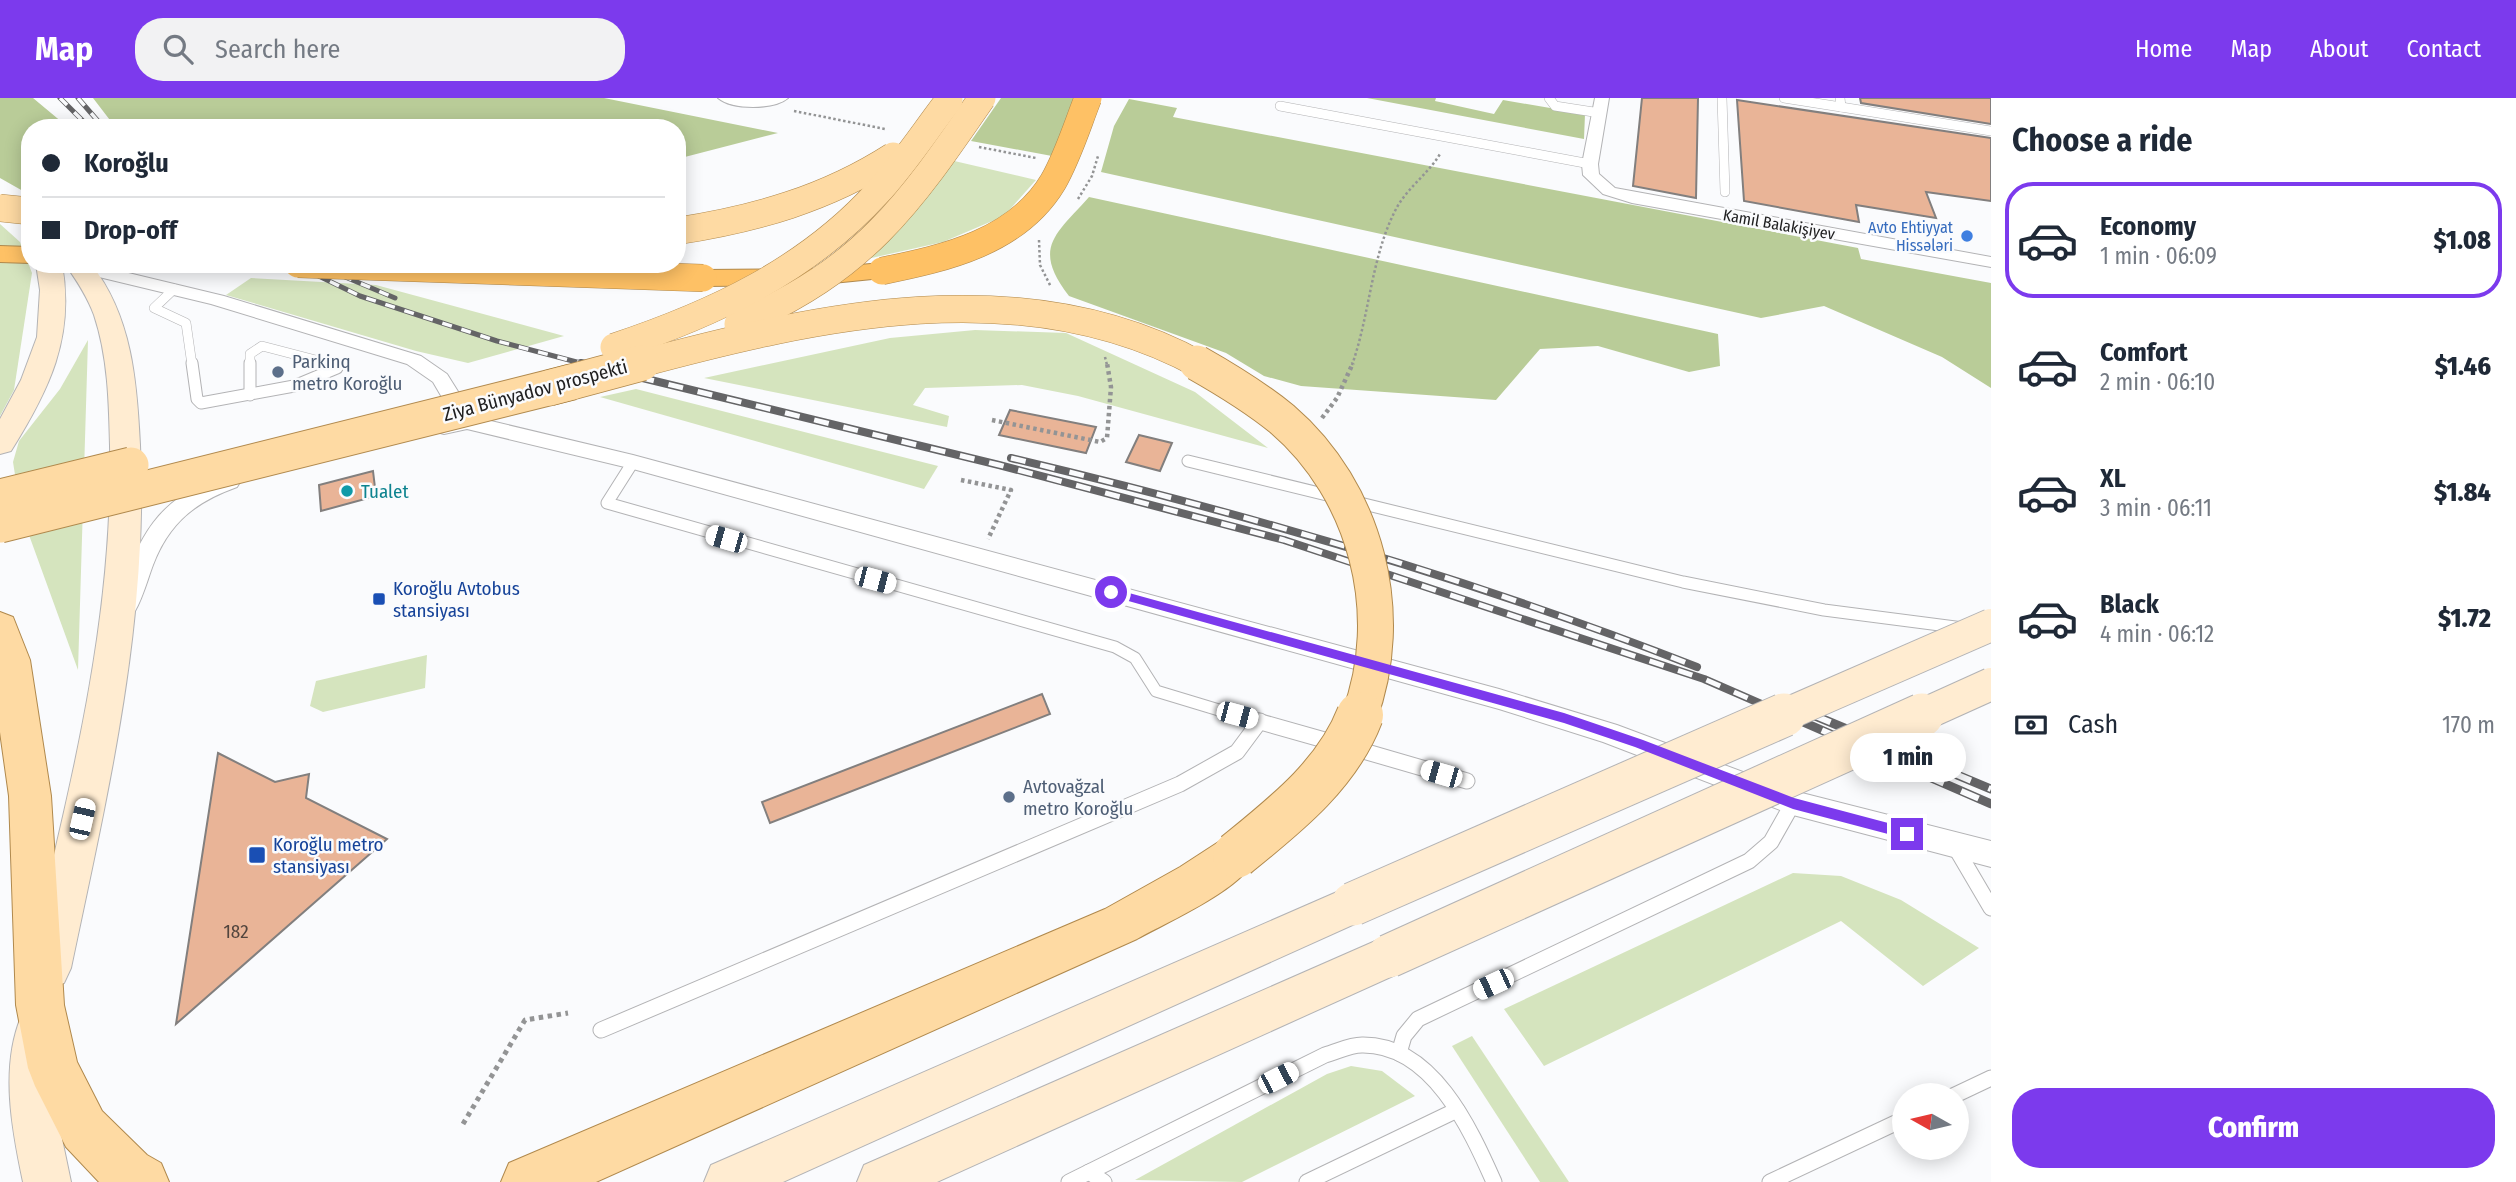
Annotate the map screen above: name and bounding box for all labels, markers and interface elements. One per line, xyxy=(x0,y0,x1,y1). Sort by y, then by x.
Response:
search box xyxy=(135,18,625,81)
text: Map xyxy=(35,29,93,69)
icon: search xyxy=(159,30,197,68)
text: Search here xyxy=(215,34,340,65)
text: Home xyxy=(2135,35,2192,63)
text: Map xyxy=(2230,35,2272,63)
text: About xyxy=(2310,35,2368,63)
text: Contact xyxy=(2406,35,2481,63)
text: Choose a ride xyxy=(2012,121,2193,159)
text: Koroğlu xyxy=(84,148,169,179)
street label: Kamil Balakişiyev xyxy=(1721,205,1836,244)
icon: car xyxy=(2016,209,2079,272)
text: Economy xyxy=(2100,211,2196,242)
text: Drop-off xyxy=(84,215,177,246)
place label: Avto Ehtiyyat Hissәlәri xyxy=(1868,218,1954,255)
text: $1.08 xyxy=(2434,225,2491,256)
marker: Avto Ehtiyyat Hissәlәri xyxy=(1959,228,1975,244)
text: 1 min · 06:09 xyxy=(2100,242,2217,270)
icon: car xyxy=(2016,335,2079,398)
text: Comfort xyxy=(2100,337,2188,368)
place label: Parkinq metro Koroğlu xyxy=(292,350,403,395)
text: $1.46 xyxy=(2435,351,2491,382)
street label: Ziya Bünyadov prospekti xyxy=(440,355,630,426)
marker: Parkinq metro Koroğlu xyxy=(270,364,286,380)
text: 2 min · 06:10 xyxy=(2100,368,2215,396)
icon: car xyxy=(2016,461,2079,524)
text: XL xyxy=(2100,463,2126,494)
text: $1.84 xyxy=(2434,477,2491,508)
place label: Tualet xyxy=(361,480,409,503)
marker: Tualet xyxy=(339,483,355,499)
text: 3 min · 06:11 xyxy=(2100,494,2212,522)
car xyxy=(703,523,750,555)
car xyxy=(852,564,899,596)
route start xyxy=(1095,576,1127,608)
place label: Koroğlu Avtobus stansiyası xyxy=(393,577,520,622)
icon: car xyxy=(2016,587,2079,650)
text: Black xyxy=(2100,589,2159,620)
marker: Koroğlu Avtobus stansiyası xyxy=(371,591,387,607)
text: $1.72 xyxy=(2438,603,2491,634)
text: 4 min · 06:12 xyxy=(2100,620,2214,648)
car xyxy=(1214,699,1261,731)
icon: cash xyxy=(2012,706,2050,744)
text: Cash xyxy=(2068,709,2118,740)
text: 170 m xyxy=(2442,711,2495,739)
callout: 1 min xyxy=(1849,732,1965,782)
text: 1 min xyxy=(1883,743,1933,771)
car xyxy=(1418,758,1465,790)
place label: Avtovağzal metro Koroğlu xyxy=(1023,775,1134,820)
marker: Avtovağzal metro Koroğlu xyxy=(1001,789,1017,805)
car xyxy=(68,796,97,842)
route end xyxy=(1891,818,1923,850)
place label: Koroğlu metro stansiyası xyxy=(273,833,384,878)
marker: Koroğlu metro stansiyası xyxy=(247,845,267,865)
house number: 182 xyxy=(223,920,249,943)
car xyxy=(1470,966,1517,1002)
car xyxy=(1255,1059,1302,1097)
north arrow xyxy=(1892,1083,1969,1160)
map controls xyxy=(1892,1083,1969,1160)
button: Confirm xyxy=(2012,1088,2495,1168)

